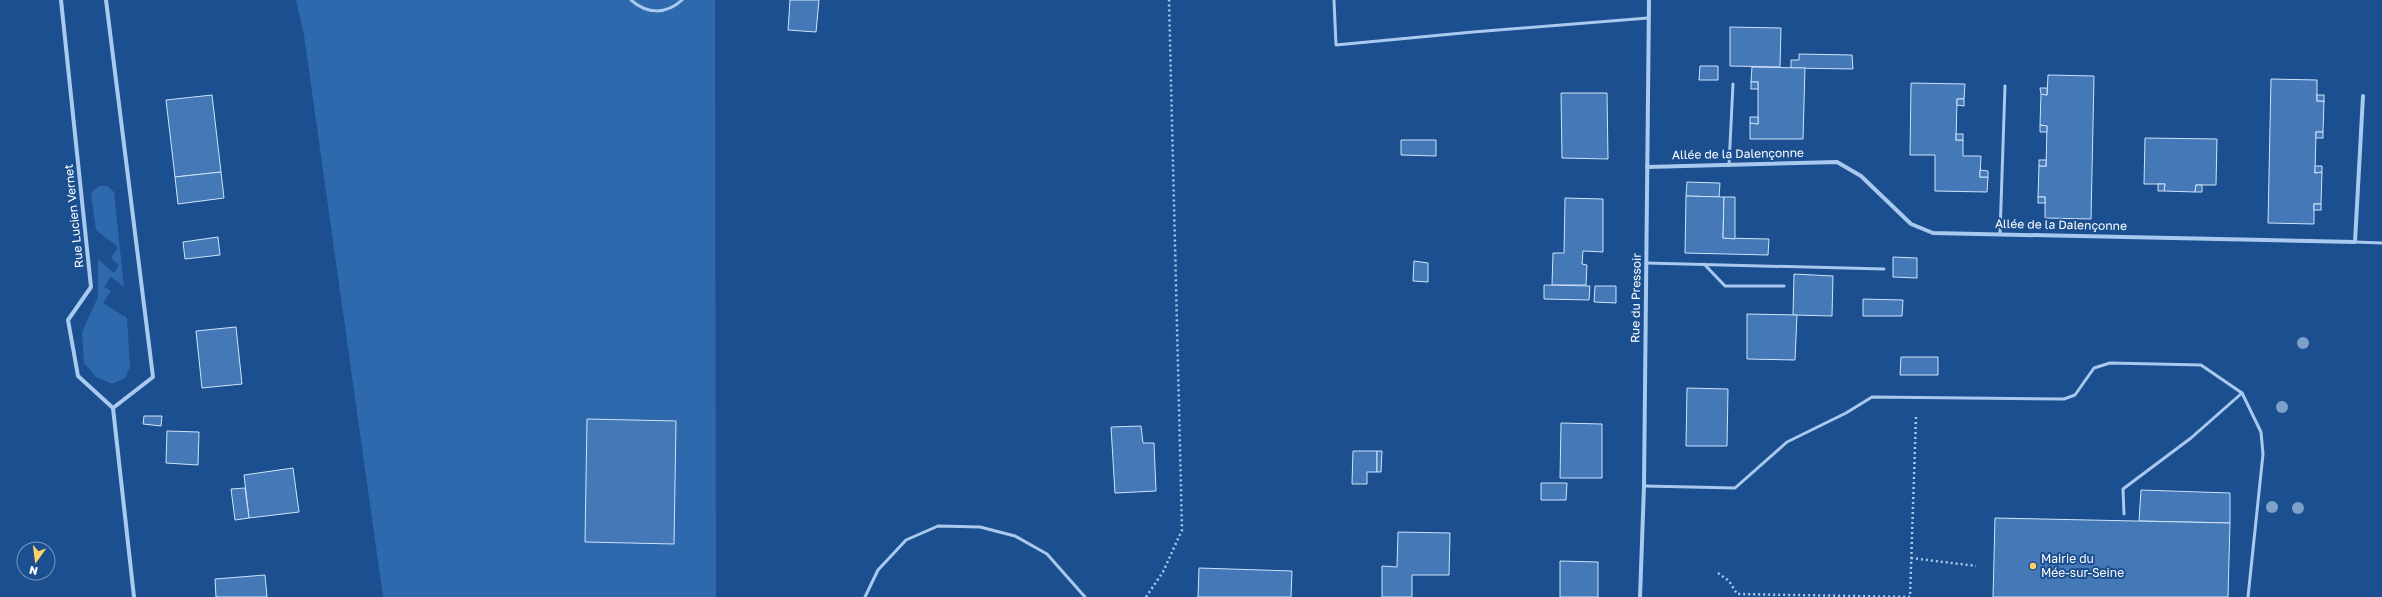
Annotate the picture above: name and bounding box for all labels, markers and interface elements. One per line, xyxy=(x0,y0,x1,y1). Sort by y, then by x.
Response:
street label: Allée de la Dalençonne xyxy=(1672,145,1804,162)
street label: Rue Lucien Vernet xyxy=(61,163,86,269)
street label: Allée de la Dalençonne xyxy=(1995,216,2127,233)
street label: Rue du Pressoir xyxy=(1627,253,1644,343)
north arrow xyxy=(16,541,56,581)
place label: Mairie du Mée-sur-Seine xyxy=(2041,551,2124,580)
marker: Mairie du Mée-sur-Seine xyxy=(2028,561,2038,571)
text: N xyxy=(28,564,39,579)

